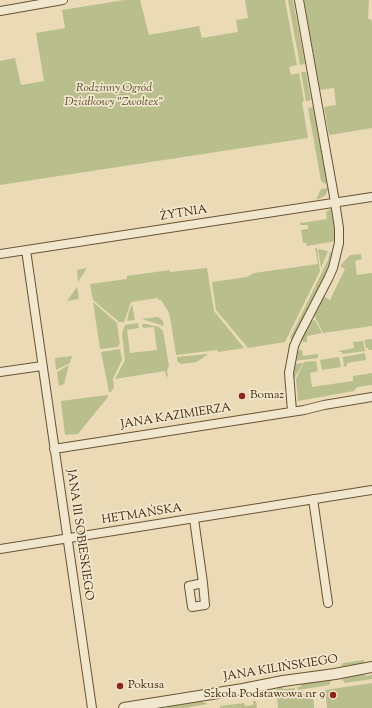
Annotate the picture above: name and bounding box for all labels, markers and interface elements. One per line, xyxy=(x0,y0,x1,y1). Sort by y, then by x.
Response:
park label: Rodzinny Ogród Działkowy "Zwoltex" xyxy=(65,82,163,110)
street label: ŻYTNIA xyxy=(160,203,208,225)
place label: Bomaz xyxy=(250,389,284,403)
marker: Bomaz xyxy=(237,391,247,401)
street label: JANA KAZIMIERZA xyxy=(120,401,232,433)
street label: JANA III SOBIESKIEGO xyxy=(63,468,95,602)
street label: HETMAŃSKA xyxy=(101,502,183,528)
street label: JANA KILIŃSKIEGO xyxy=(223,653,339,685)
place label: Pokusa xyxy=(128,679,164,693)
marker: Pokusa xyxy=(115,681,125,691)
place label: Szkoła Podstawowa nr 9 xyxy=(203,688,325,702)
marker: Szkoła Podstawowa nr 9 xyxy=(328,690,338,700)

